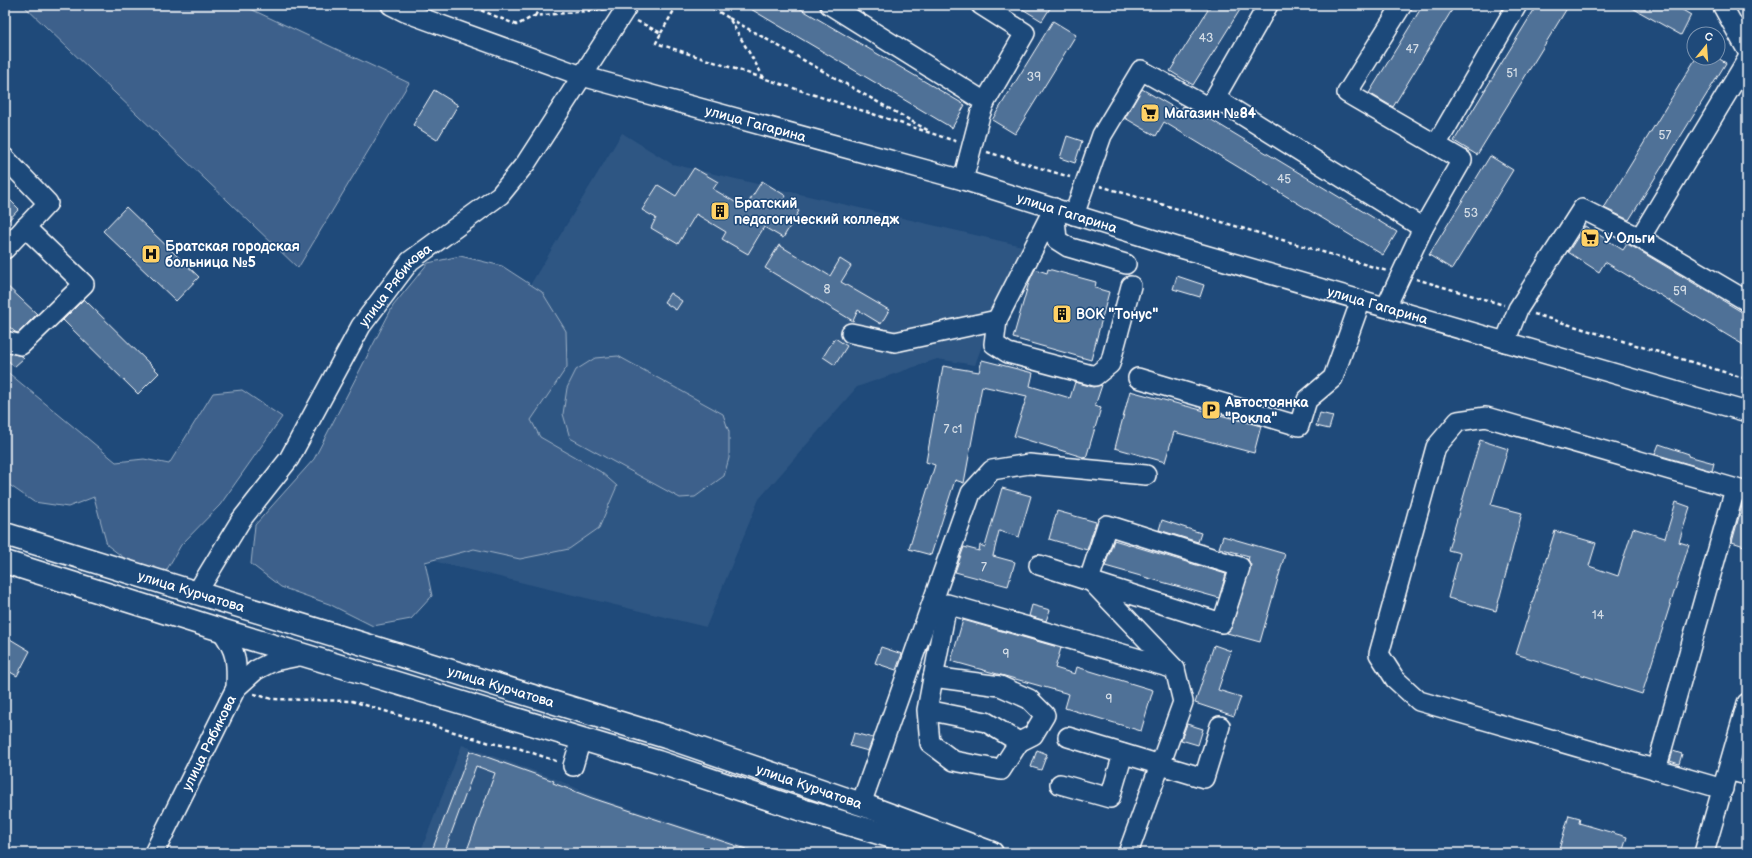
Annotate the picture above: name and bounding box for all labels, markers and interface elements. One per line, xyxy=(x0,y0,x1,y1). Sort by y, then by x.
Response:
north arrow xyxy=(1686,26,1726,66)
text: С xyxy=(1703,30,1715,44)
house number: 43 xyxy=(1199,31,1213,46)
house number: 47 xyxy=(1405,42,1419,57)
house number: 51 xyxy=(1506,66,1518,81)
house number: 39 xyxy=(1027,70,1041,85)
street label: улица Гагарина xyxy=(703,102,809,146)
supermarket icon: Магазин №84 xyxy=(1139,102,1161,124)
place label: Магазин №84 xyxy=(1164,105,1257,122)
house number: 57 xyxy=(1659,128,1671,143)
house number: 45 xyxy=(1277,172,1291,187)
street label: улица Гагарина xyxy=(1015,189,1120,236)
place label: Братский педагогический колледж xyxy=(734,195,899,228)
building icon: Братский педагогический колледж xyxy=(709,200,731,222)
house number: 53 xyxy=(1464,206,1478,221)
supermarket icon: У Ольги xyxy=(1579,227,1601,249)
place label: У Ольги xyxy=(1604,230,1655,247)
place label: Братская городская больница №5 xyxy=(165,238,300,271)
street label: улица Рябикова xyxy=(355,239,435,330)
hospital icon: Братская городская больница №5 xyxy=(140,243,162,265)
house number: 8 xyxy=(824,282,831,297)
street label: улица Гагарина xyxy=(1325,282,1431,328)
house number: 59 xyxy=(1673,284,1687,299)
building icon: ВОК "Тонус" xyxy=(1051,303,1073,325)
place label: ВОК "Тонус" xyxy=(1076,306,1158,323)
place label: Автостоянка "Рокла" xyxy=(1224,394,1309,427)
parking icon: Автостоянка "Рокла" xyxy=(1200,399,1222,421)
house number: 7 с1 xyxy=(944,422,962,437)
house number: 7 xyxy=(981,560,987,575)
street label: улица Курчатова xyxy=(136,567,247,616)
house number: 14 xyxy=(1592,608,1605,623)
house number: 9 xyxy=(1003,647,1010,662)
street label: улица Курчатова xyxy=(446,662,557,711)
street label: улица Рябикова xyxy=(178,691,240,794)
house number: 9 xyxy=(1106,692,1113,707)
street label: улица Курчатова xyxy=(754,760,865,812)

